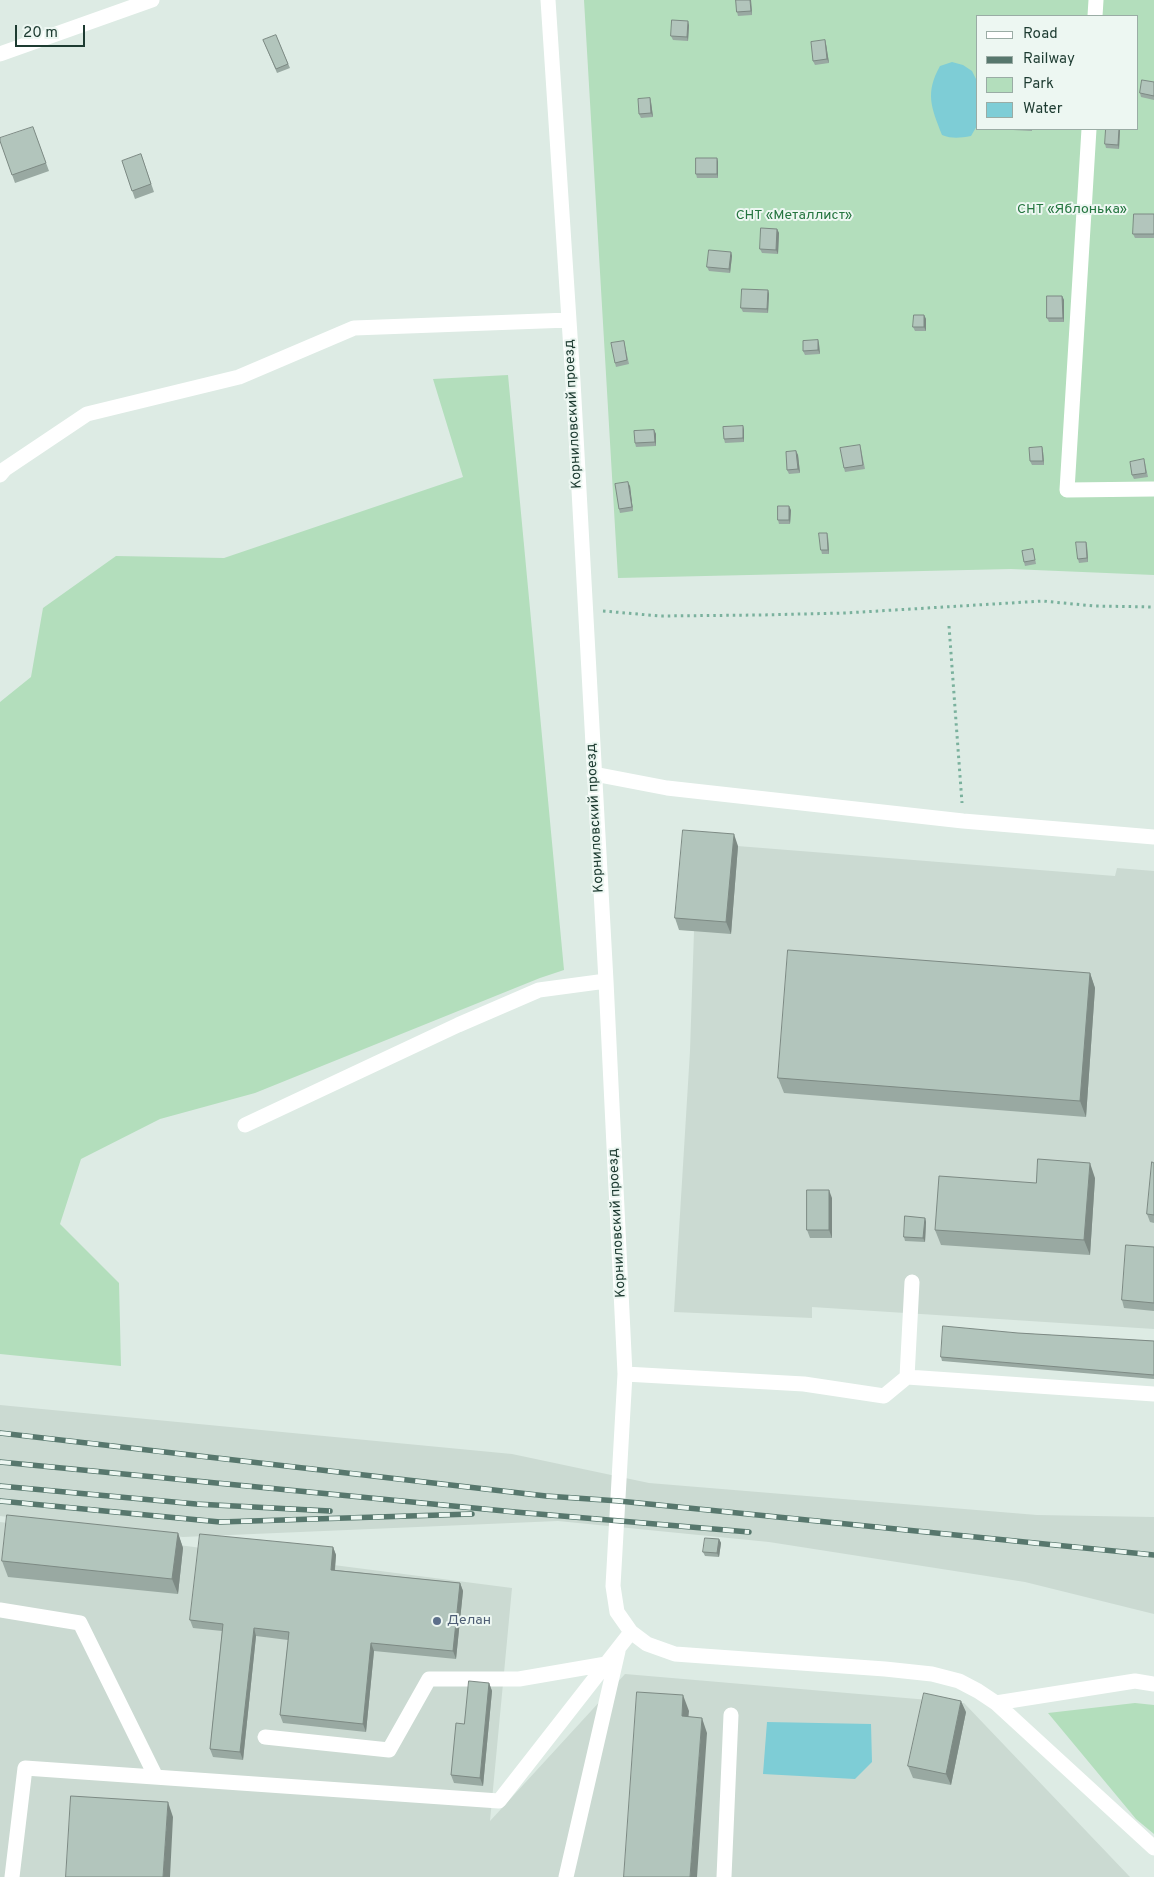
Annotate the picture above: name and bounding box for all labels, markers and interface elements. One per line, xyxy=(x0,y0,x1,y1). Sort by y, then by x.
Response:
scale bar xyxy=(18,15,88,47)
legend xyxy=(976,15,1139,130)
text: 20 m xyxy=(23,24,58,43)
text: Road xyxy=(1023,25,1058,44)
text: Railway xyxy=(1023,50,1075,69)
text: Park xyxy=(1023,75,1054,94)
text: Water xyxy=(1023,100,1062,119)
park label: СНТ «Яблонька» xyxy=(1017,202,1127,218)
park label: СНТ «Металлист» xyxy=(736,208,852,224)
street label: Корниловский проезд xyxy=(562,339,586,489)
street label: Корниловский проезд xyxy=(584,743,608,893)
street label: Корниловский проезд xyxy=(606,1148,630,1298)
place label: Делан xyxy=(447,1613,491,1629)
marker: Делан xyxy=(431,1615,443,1627)

